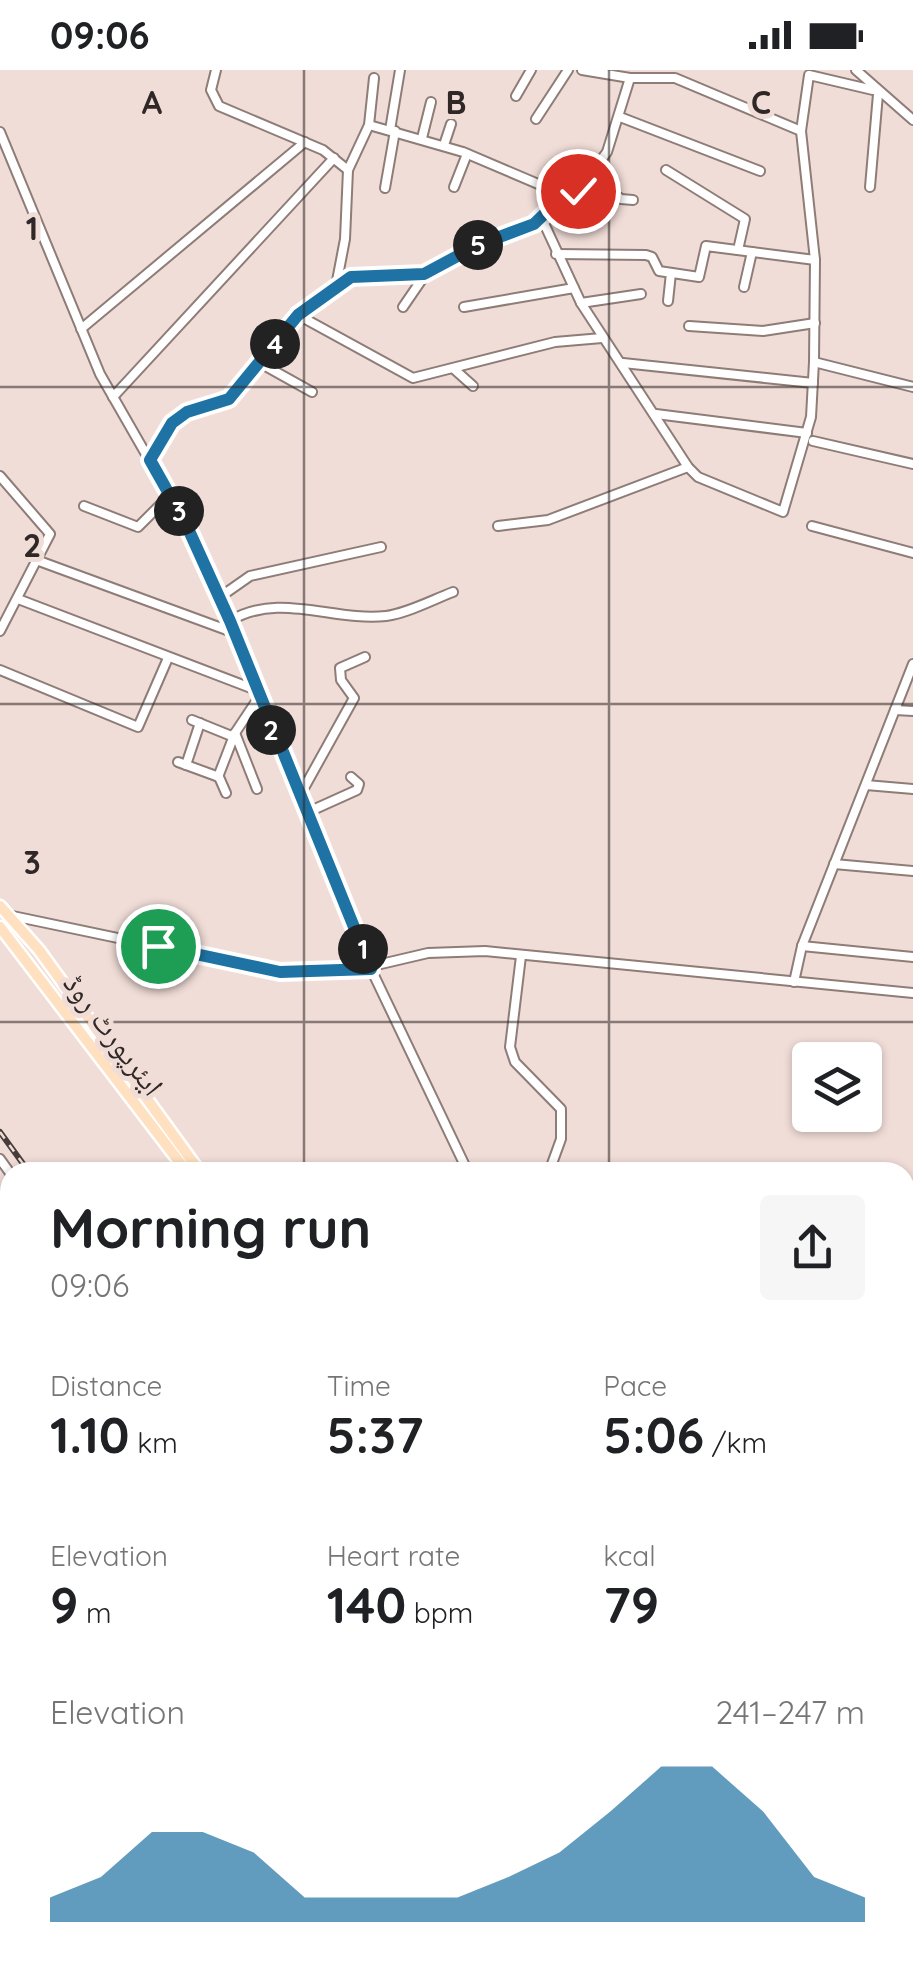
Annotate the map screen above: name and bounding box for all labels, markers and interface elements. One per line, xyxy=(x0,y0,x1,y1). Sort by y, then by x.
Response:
text: 09:06 xyxy=(50,11,150,59)
text: A xyxy=(142,82,163,122)
text: B xyxy=(446,82,466,122)
text: C xyxy=(751,82,771,122)
pin xyxy=(536,149,621,234)
icon: check xyxy=(551,164,606,219)
text: 1 xyxy=(26,208,38,248)
pin: 5 xyxy=(453,220,503,270)
text: 5 xyxy=(470,227,486,262)
pin: 4 xyxy=(250,319,300,369)
text: 4 xyxy=(267,326,283,361)
pin: 3 xyxy=(154,486,204,536)
text: 3 xyxy=(171,493,187,528)
text: 2 xyxy=(23,525,41,565)
pin: 2 xyxy=(246,705,296,755)
text: 2 xyxy=(263,712,279,747)
text: 3 xyxy=(23,842,41,882)
pin xyxy=(116,904,201,989)
icon: arrive xyxy=(131,919,186,974)
pin: 1 xyxy=(338,924,388,974)
text: 1 xyxy=(358,931,368,966)
street label: ایئرپورٹ روڈ xyxy=(55,965,172,1103)
map controls xyxy=(792,1042,882,1132)
button: layers xyxy=(792,1042,882,1132)
text: Morning run xyxy=(50,1193,371,1262)
button: share xyxy=(760,1195,865,1300)
text: 09:06 xyxy=(50,1265,129,1305)
text: Distance xyxy=(50,1368,162,1403)
text: Time xyxy=(327,1368,391,1403)
text: Pace xyxy=(603,1368,667,1403)
text: 1.10 xyxy=(50,1403,130,1466)
text: 5:37 xyxy=(327,1403,423,1466)
text: 5:06 xyxy=(603,1403,704,1466)
text: km xyxy=(130,1425,178,1460)
text: /km xyxy=(704,1425,767,1460)
text: Elevation xyxy=(50,1538,168,1573)
text: Heart rate xyxy=(327,1538,460,1573)
text: kcal xyxy=(603,1538,656,1573)
text: 9 xyxy=(50,1573,78,1636)
text: 140 xyxy=(327,1573,406,1636)
text: 79 xyxy=(603,1573,659,1636)
text: m xyxy=(78,1595,112,1630)
text: bpm xyxy=(406,1595,473,1630)
text: Elevation xyxy=(50,1692,185,1732)
text: 241–247 m xyxy=(715,1692,865,1732)

